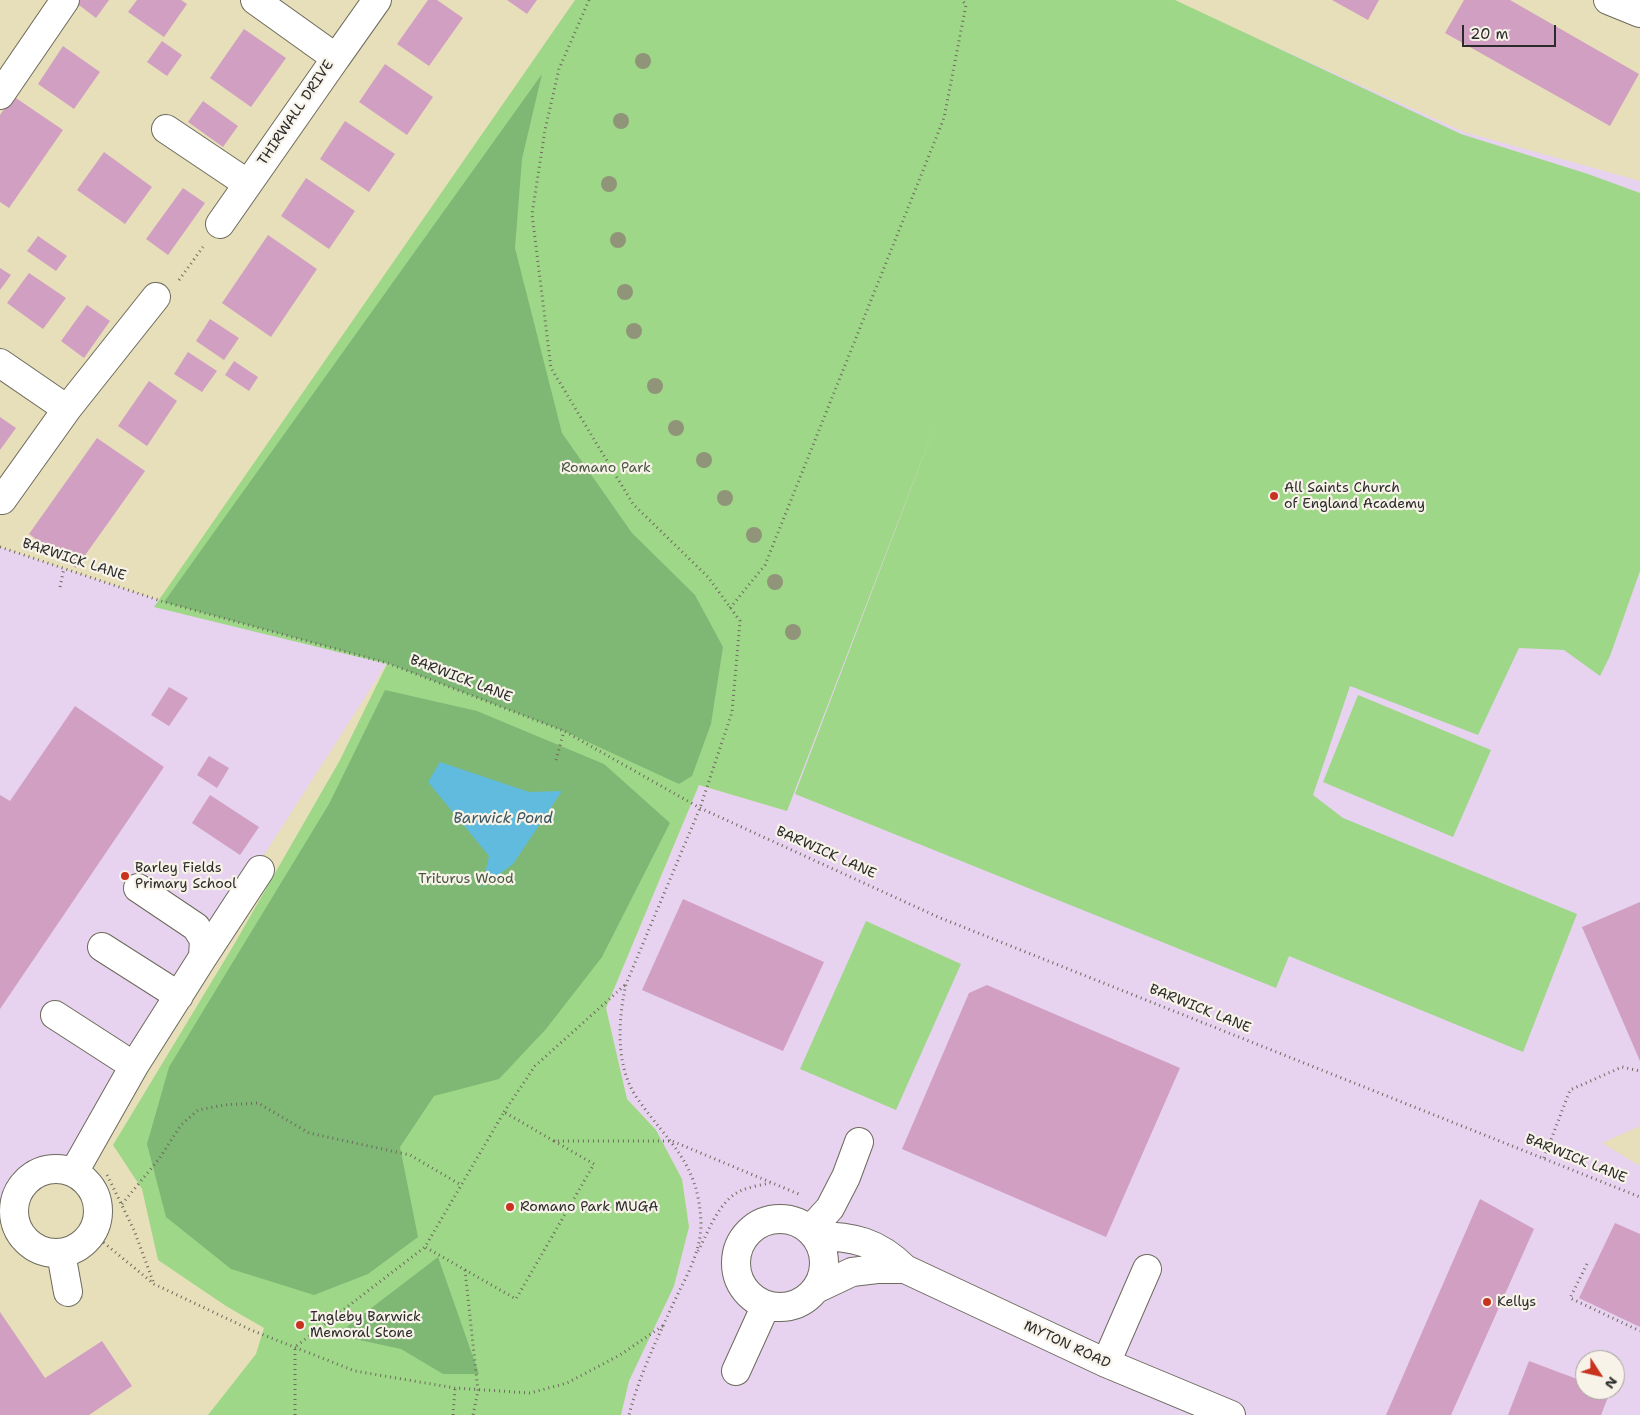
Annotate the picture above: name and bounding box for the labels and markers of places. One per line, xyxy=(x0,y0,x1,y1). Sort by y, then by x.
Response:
place label: All Saints Church of England Academy xyxy=(1284,480,1425,512)
marker: All Saints Church of England Academy xyxy=(1268,490,1280,502)
place label: Barley Fields Primary School xyxy=(135,860,236,892)
marker: Barley Fields Primary School xyxy=(119,870,131,882)
place label: Romano Park MUGA xyxy=(520,1199,658,1215)
marker: Romano Park MUGA xyxy=(504,1201,516,1213)
place label: Kellys xyxy=(1497,1294,1536,1310)
marker: Kellys xyxy=(1481,1296,1493,1308)
place label: Ingleby Barwick Memoral Stone xyxy=(310,1309,421,1341)
marker: Ingleby Barwick Memoral Stone xyxy=(294,1319,306,1331)

